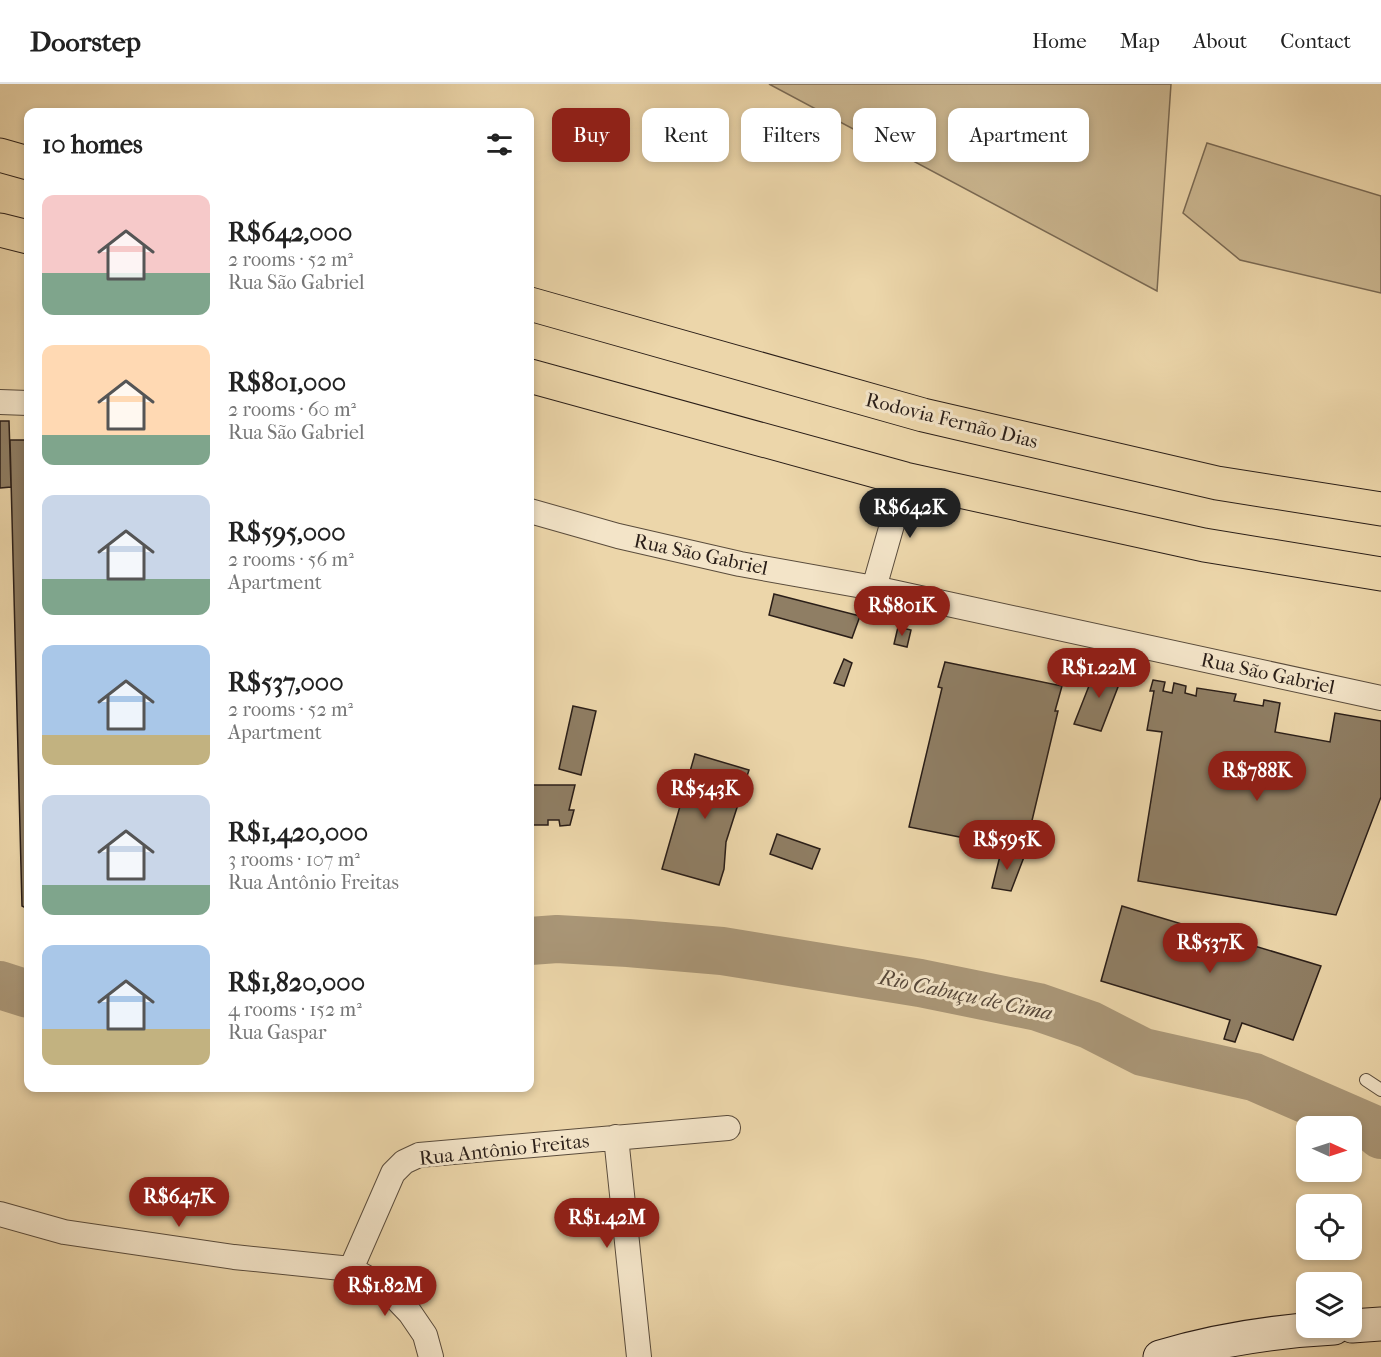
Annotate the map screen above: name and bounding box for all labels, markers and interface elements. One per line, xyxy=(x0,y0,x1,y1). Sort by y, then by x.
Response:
text: Doorstep xyxy=(30,25,141,58)
text: Home xyxy=(1032,29,1087,53)
text: Map xyxy=(1120,29,1160,53)
text: About xyxy=(1193,29,1247,53)
text: Contact xyxy=(1280,29,1351,53)
chip: Buy xyxy=(552,108,630,162)
chip: Rent xyxy=(642,108,729,162)
chip: Filters xyxy=(741,108,841,162)
chip: New xyxy=(853,108,936,162)
chip: Apartment xyxy=(948,108,1089,162)
icon: filters xyxy=(483,128,516,161)
text: 10 homes xyxy=(42,129,143,160)
text: R$642,000 xyxy=(228,217,352,248)
icon: home xyxy=(90,219,162,291)
text: 2 rooms · 52 m² xyxy=(228,248,353,271)
text: Rua São Gabriel xyxy=(228,271,364,294)
text: R$801,000 xyxy=(228,367,346,398)
icon: home xyxy=(90,369,162,441)
street label: Rodovia Fernão Dias xyxy=(863,388,1040,453)
text: 2 rooms · 60 m² xyxy=(228,398,356,421)
text: Rua São Gabriel xyxy=(228,421,364,444)
pin: R$642K xyxy=(861,488,959,539)
text: R$642K xyxy=(874,496,946,519)
text: R$595,000 xyxy=(228,517,346,548)
icon: home xyxy=(90,519,162,591)
street label: Rua São Gabriel xyxy=(632,529,770,580)
text: 2 rooms · 56 m² xyxy=(228,548,354,571)
text: Apartment xyxy=(228,571,322,594)
pin: R$801K xyxy=(853,586,951,637)
text: R$801K xyxy=(868,594,936,617)
pin: R$1.22M xyxy=(1044,648,1154,699)
street label: Rua São Gabriel xyxy=(1199,648,1337,699)
text: R$1.22M xyxy=(1061,656,1137,679)
text: R$537,000 xyxy=(228,667,344,698)
icon: home xyxy=(90,669,162,741)
text: 2 rooms · 52 m² xyxy=(228,698,353,721)
text: Apartment xyxy=(228,721,322,744)
pin: R$788K xyxy=(1208,751,1306,802)
text: R$788K xyxy=(1222,759,1292,782)
pin: R$543K xyxy=(656,769,754,820)
text: R$543K xyxy=(671,777,739,800)
text: R$1,420,000 xyxy=(228,817,368,848)
icon: home xyxy=(90,819,162,891)
pin: R$595K xyxy=(958,820,1056,871)
text: R$595K xyxy=(973,828,1041,851)
text: 3 rooms · 107 m² xyxy=(228,848,360,871)
text: Rua Antônio Freitas xyxy=(228,871,399,894)
pin: R$537K xyxy=(1161,923,1259,974)
text: R$537K xyxy=(1177,931,1243,954)
water label: Rio Cabuçu de Cima xyxy=(875,964,1055,1025)
text: R$1,820,000 xyxy=(228,967,365,998)
icon: home xyxy=(90,969,162,1041)
text: 4 rooms · 152 m² xyxy=(228,998,362,1021)
text: Rua Gaspar xyxy=(228,1021,326,1044)
north arrow xyxy=(1296,1116,1362,1182)
map controls xyxy=(1296,1116,1362,1338)
street label: Rua Antônio Freitas xyxy=(418,1129,590,1170)
pin: R$647K xyxy=(130,1177,228,1228)
text: R$647K xyxy=(143,1185,215,1208)
button: locate xyxy=(1296,1194,1362,1260)
pin: R$1.42M xyxy=(552,1198,662,1249)
text: R$1.42M xyxy=(568,1206,646,1229)
pin: R$1.82M xyxy=(330,1266,440,1317)
button: layers xyxy=(1296,1272,1362,1338)
text: R$1.82M xyxy=(347,1274,423,1297)

